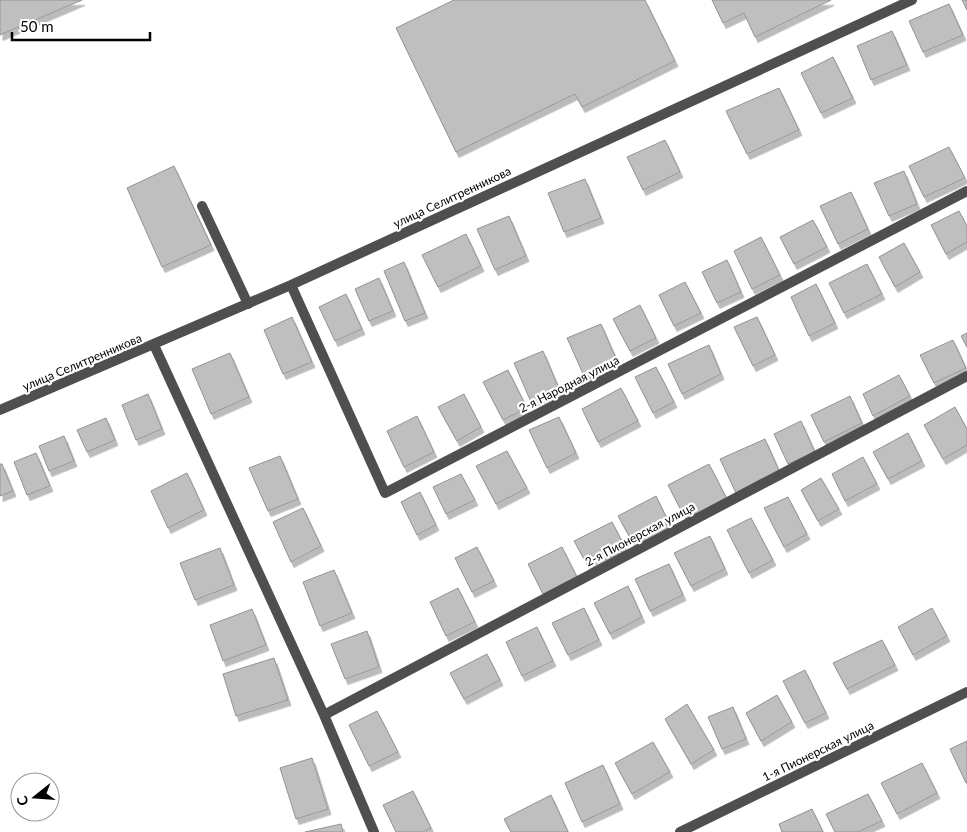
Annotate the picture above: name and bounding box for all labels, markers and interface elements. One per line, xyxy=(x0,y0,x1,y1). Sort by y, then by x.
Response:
scale bar xyxy=(12,10,150,42)
text: 50 m xyxy=(20,17,54,35)
street label: улица Селитренникова xyxy=(391,163,513,231)
street label: улица Селитренникова xyxy=(20,330,144,394)
street label: 2-я Народная улица xyxy=(516,352,622,416)
street label: 2-я Пионерская улица xyxy=(582,499,698,569)
street label: 1-я Пионерская улица xyxy=(760,717,876,785)
north arrow xyxy=(10,772,60,822)
text: С xyxy=(12,793,32,808)

